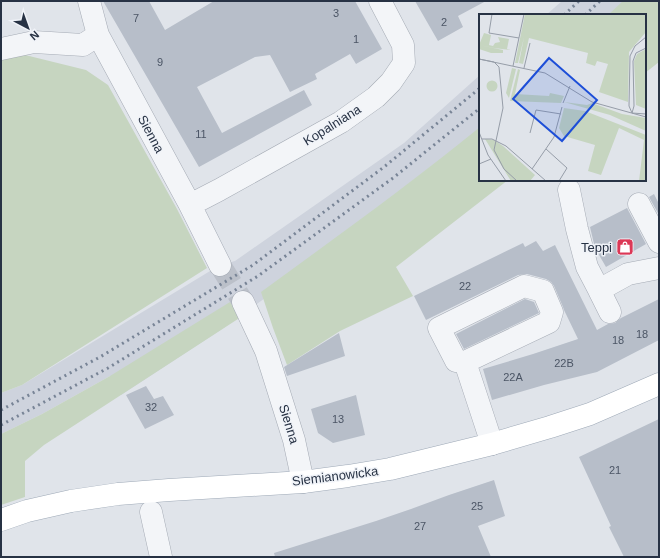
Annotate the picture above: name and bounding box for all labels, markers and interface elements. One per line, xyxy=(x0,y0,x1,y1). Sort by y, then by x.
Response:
house number: 3 xyxy=(333,7,339,19)
north arrow xyxy=(8,8,48,48)
house number: 7 xyxy=(133,12,139,24)
inset map xyxy=(479,14,646,181)
house number: 2 xyxy=(441,16,447,28)
text: N xyxy=(28,28,41,43)
house number: 1 xyxy=(353,33,359,45)
house number: 9 xyxy=(157,56,163,68)
street label: Kopalniana xyxy=(300,101,364,149)
street label: Sienna xyxy=(135,113,167,156)
house number: 11 xyxy=(195,128,207,140)
shop icon: Teppi xyxy=(615,237,635,257)
place label: Teppi xyxy=(581,240,612,255)
house number: 22 xyxy=(459,280,471,292)
house number: 18 xyxy=(636,328,648,340)
house number: 18 xyxy=(612,334,624,346)
house number: 22B xyxy=(554,357,574,369)
house number: 22A xyxy=(503,371,523,383)
house number: 32 xyxy=(145,401,157,413)
street label: Sienna xyxy=(276,402,302,446)
house number: 13 xyxy=(332,413,344,425)
street label: Siemianowicka xyxy=(291,463,380,489)
house number: 21 xyxy=(609,464,621,476)
house number: 25 xyxy=(471,500,483,512)
house number: 27 xyxy=(414,520,426,532)

